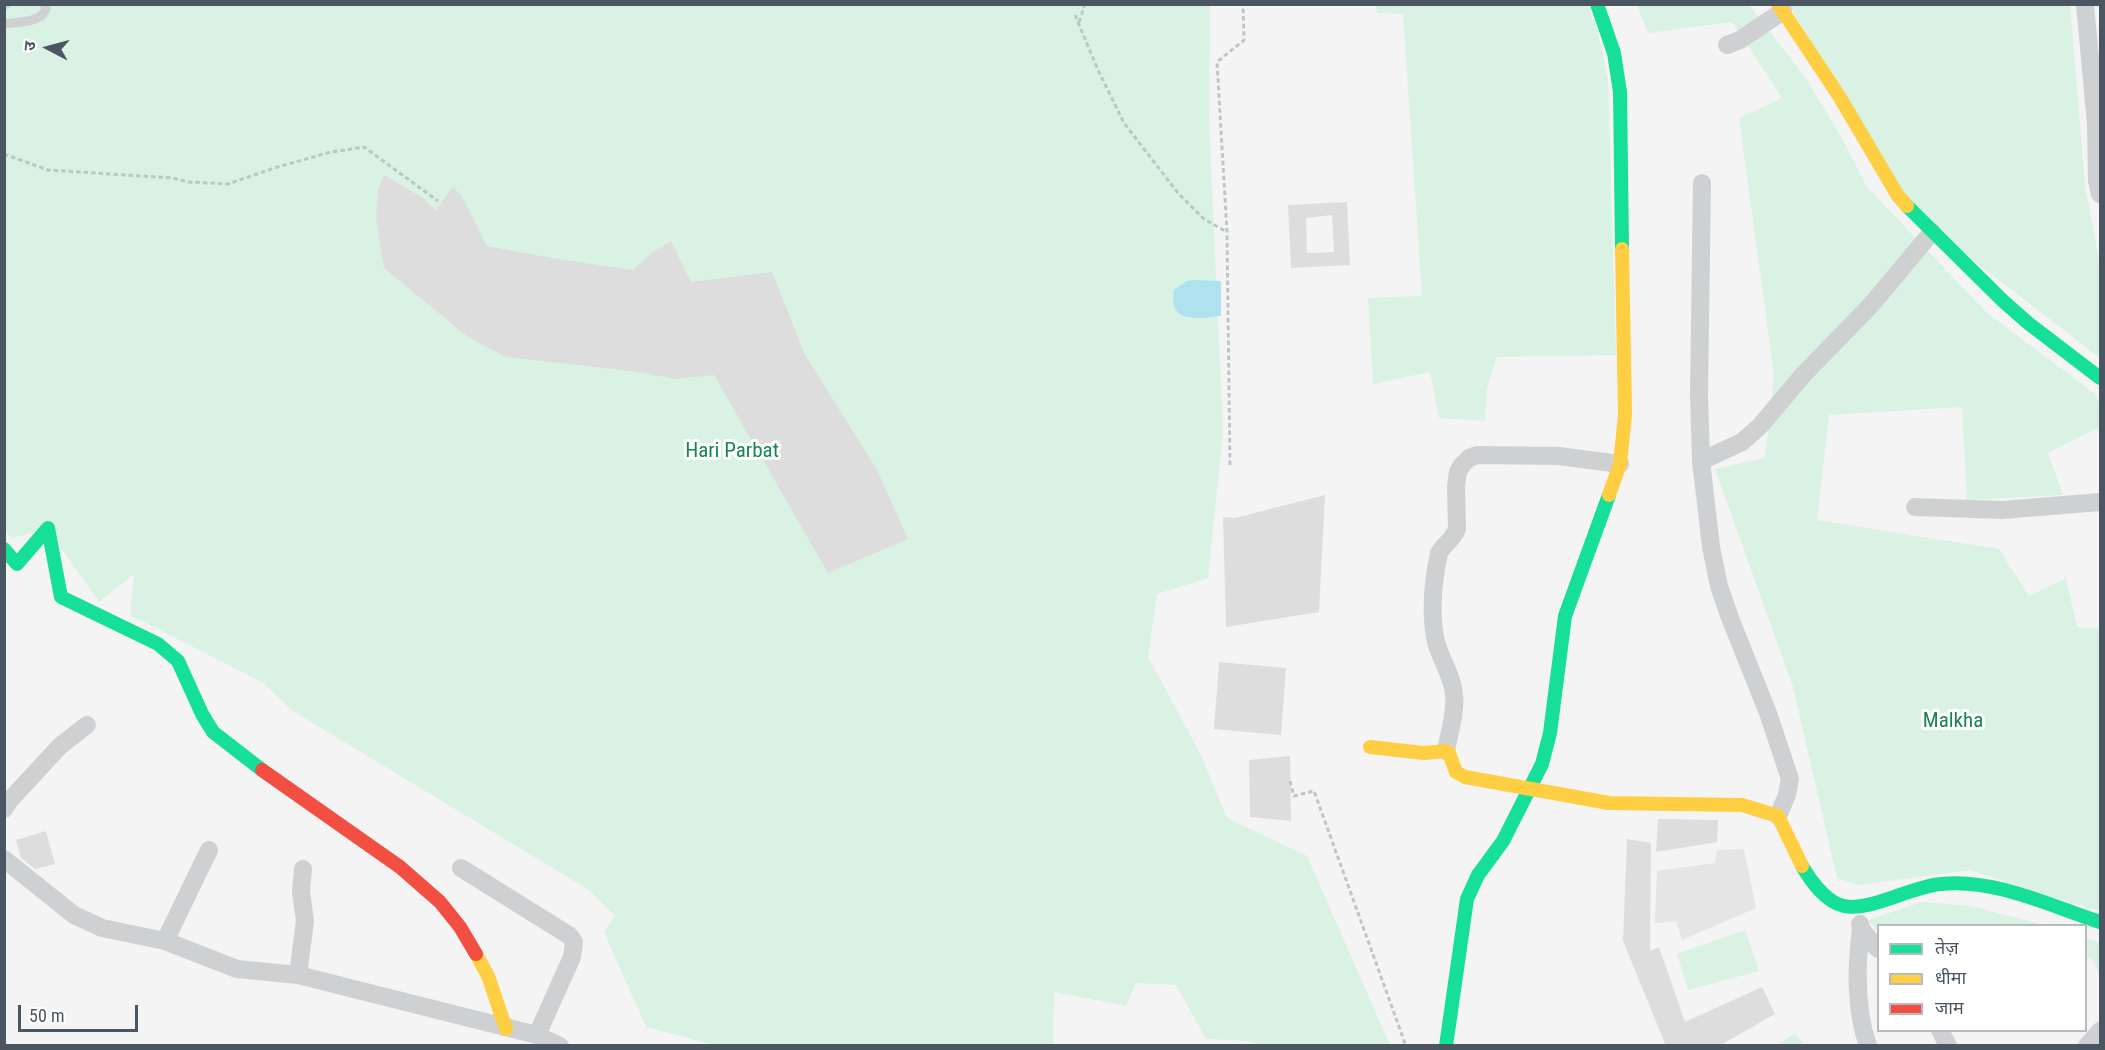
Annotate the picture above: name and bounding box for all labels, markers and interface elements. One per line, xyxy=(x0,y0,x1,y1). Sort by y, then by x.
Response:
north arrow xyxy=(18,18,78,78)
text: उ xyxy=(20,40,40,52)
park label: Hari Parbat xyxy=(685,439,779,465)
park label: Malkha xyxy=(1923,709,1983,735)
legend xyxy=(1877,924,2087,1032)
text: तेज़ xyxy=(1935,937,1959,958)
text: धीमा xyxy=(1935,967,1966,988)
scale bar xyxy=(21,993,141,1031)
text: जाम xyxy=(1935,997,1964,1018)
text: 50 m xyxy=(29,1005,64,1026)

